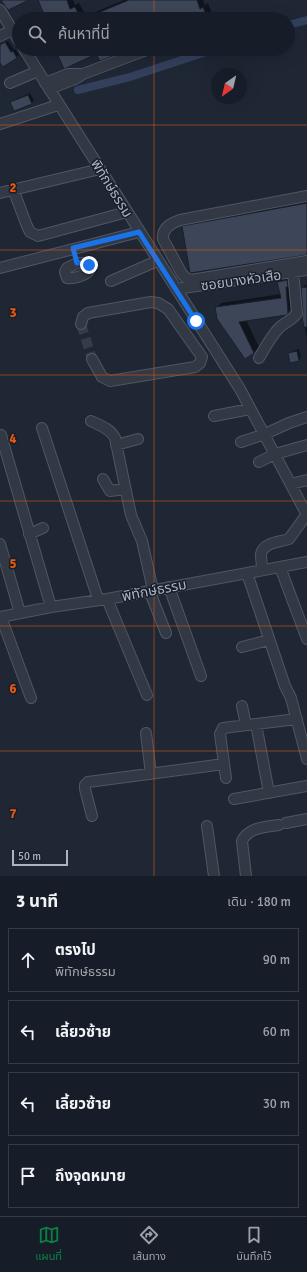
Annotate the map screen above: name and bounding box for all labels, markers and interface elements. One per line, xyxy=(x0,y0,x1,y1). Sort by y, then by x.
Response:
search box xyxy=(12,12,295,56)
icon: search xyxy=(26,23,48,45)
text: ค้นหาที่นี่ xyxy=(58,25,110,43)
north arrow xyxy=(211,68,247,104)
street label: พิทักษ์ธรรม xyxy=(87,156,136,221)
text: 2 xyxy=(9,180,17,196)
route end xyxy=(80,256,98,274)
street label: ซอยบางหัวเสือ xyxy=(200,266,282,295)
text: 3 xyxy=(9,305,17,321)
route start xyxy=(187,312,205,330)
text: 4 xyxy=(9,431,17,447)
text: 5 xyxy=(9,556,17,572)
street label: พิทักษ์ธรรม xyxy=(120,576,188,605)
text: 6 xyxy=(9,681,17,697)
text: 7 xyxy=(9,806,17,822)
scale bar xyxy=(12,848,68,867)
text: 50 m xyxy=(18,850,41,863)
text: 3 นาที xyxy=(16,891,58,912)
text: เดิน · 180 m xyxy=(227,894,291,910)
text: ตรงไป xyxy=(55,941,96,959)
icon: ahead xyxy=(17,949,39,971)
text: 90 m xyxy=(263,952,290,968)
text: พิทักษ์ธรรม xyxy=(55,964,116,980)
icon: left xyxy=(17,1021,39,1043)
text: เลี้ยวซ้าย xyxy=(55,1023,111,1041)
text: 60 m xyxy=(263,1024,290,1040)
icon: left xyxy=(17,1093,39,1115)
text: เลี้ยวซ้าย xyxy=(55,1095,111,1113)
text: 30 m xyxy=(263,1096,290,1112)
icon: arrive xyxy=(17,1165,39,1187)
text: ถึงจุดหมาย xyxy=(55,1167,126,1185)
tab: แผนที่ xyxy=(35,1224,62,1265)
tab: เส้นทาง xyxy=(133,1224,166,1265)
tab: บันทึกไว้ xyxy=(236,1224,272,1265)

